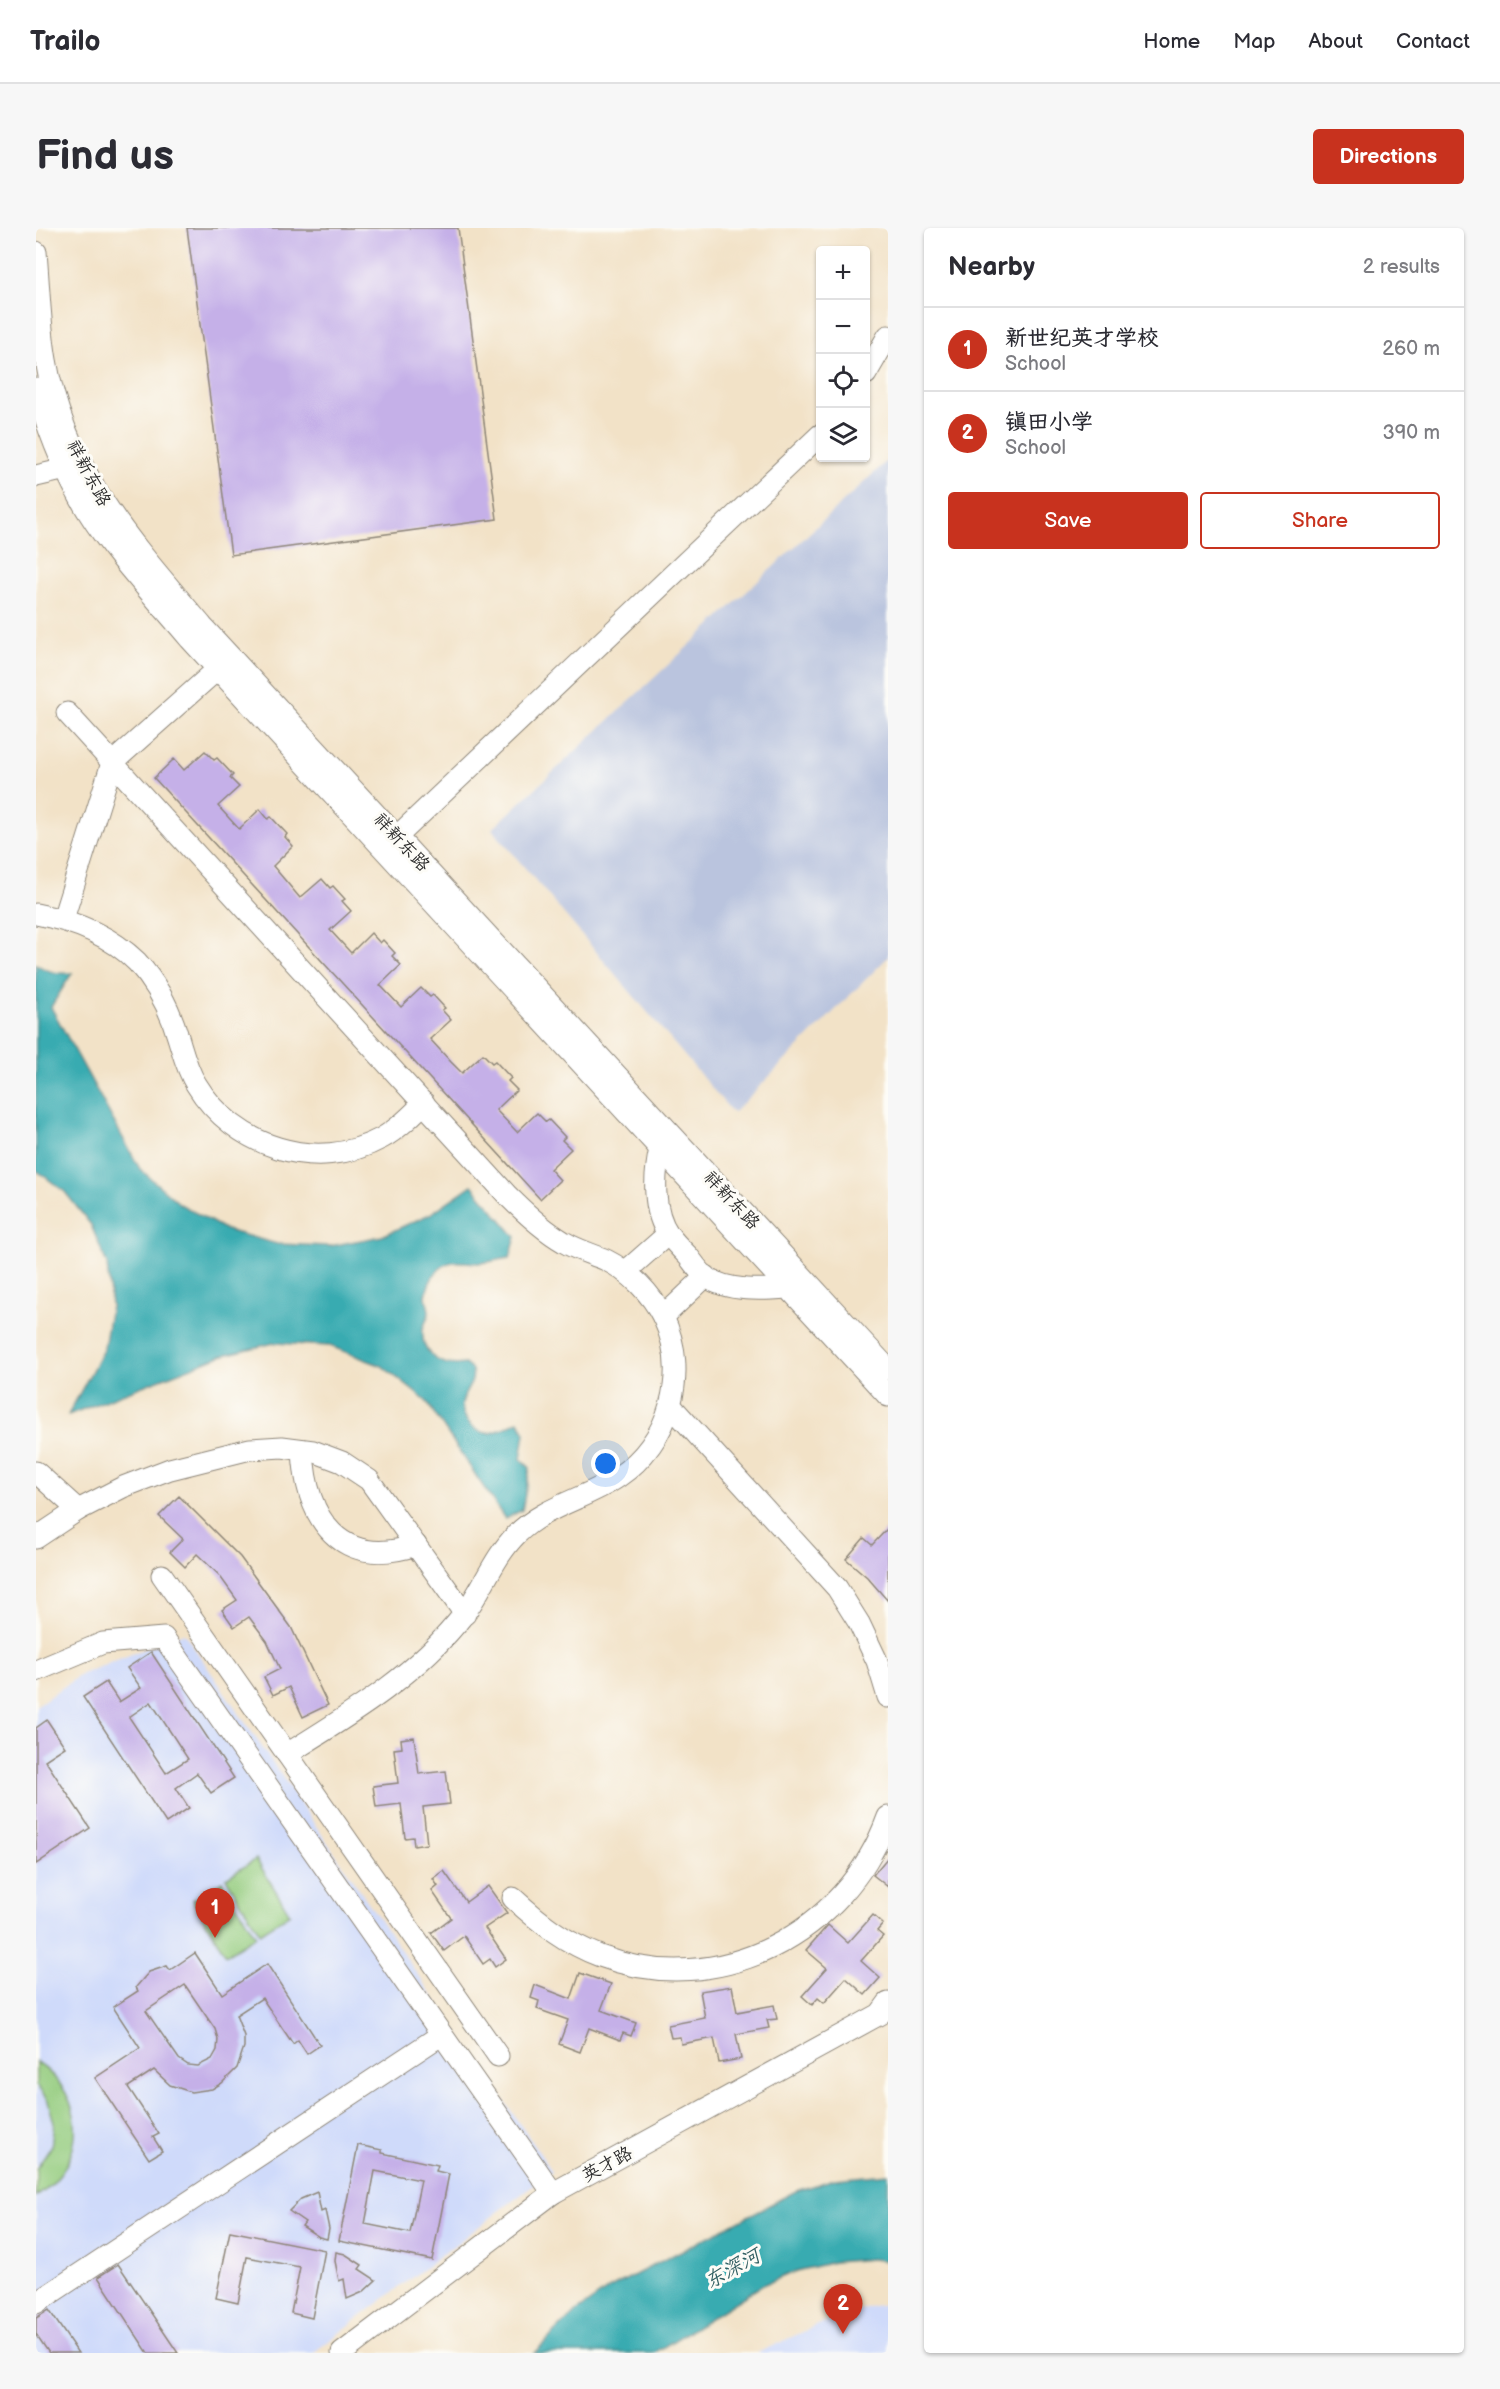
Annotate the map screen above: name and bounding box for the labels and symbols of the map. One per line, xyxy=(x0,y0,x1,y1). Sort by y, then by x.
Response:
street label: 祥新东路 xyxy=(62,437,115,510)
street label: 祥新东路 xyxy=(369,809,434,876)
street label: 祥新东路 xyxy=(699,1167,764,1234)
your location xyxy=(591,1449,620,1478)
pin: 1 xyxy=(196,1888,234,1938)
street label: 英才路 xyxy=(578,2142,636,2186)
water label: 东深河 xyxy=(700,2242,767,2294)
pin: 2 xyxy=(824,2284,862,2334)

